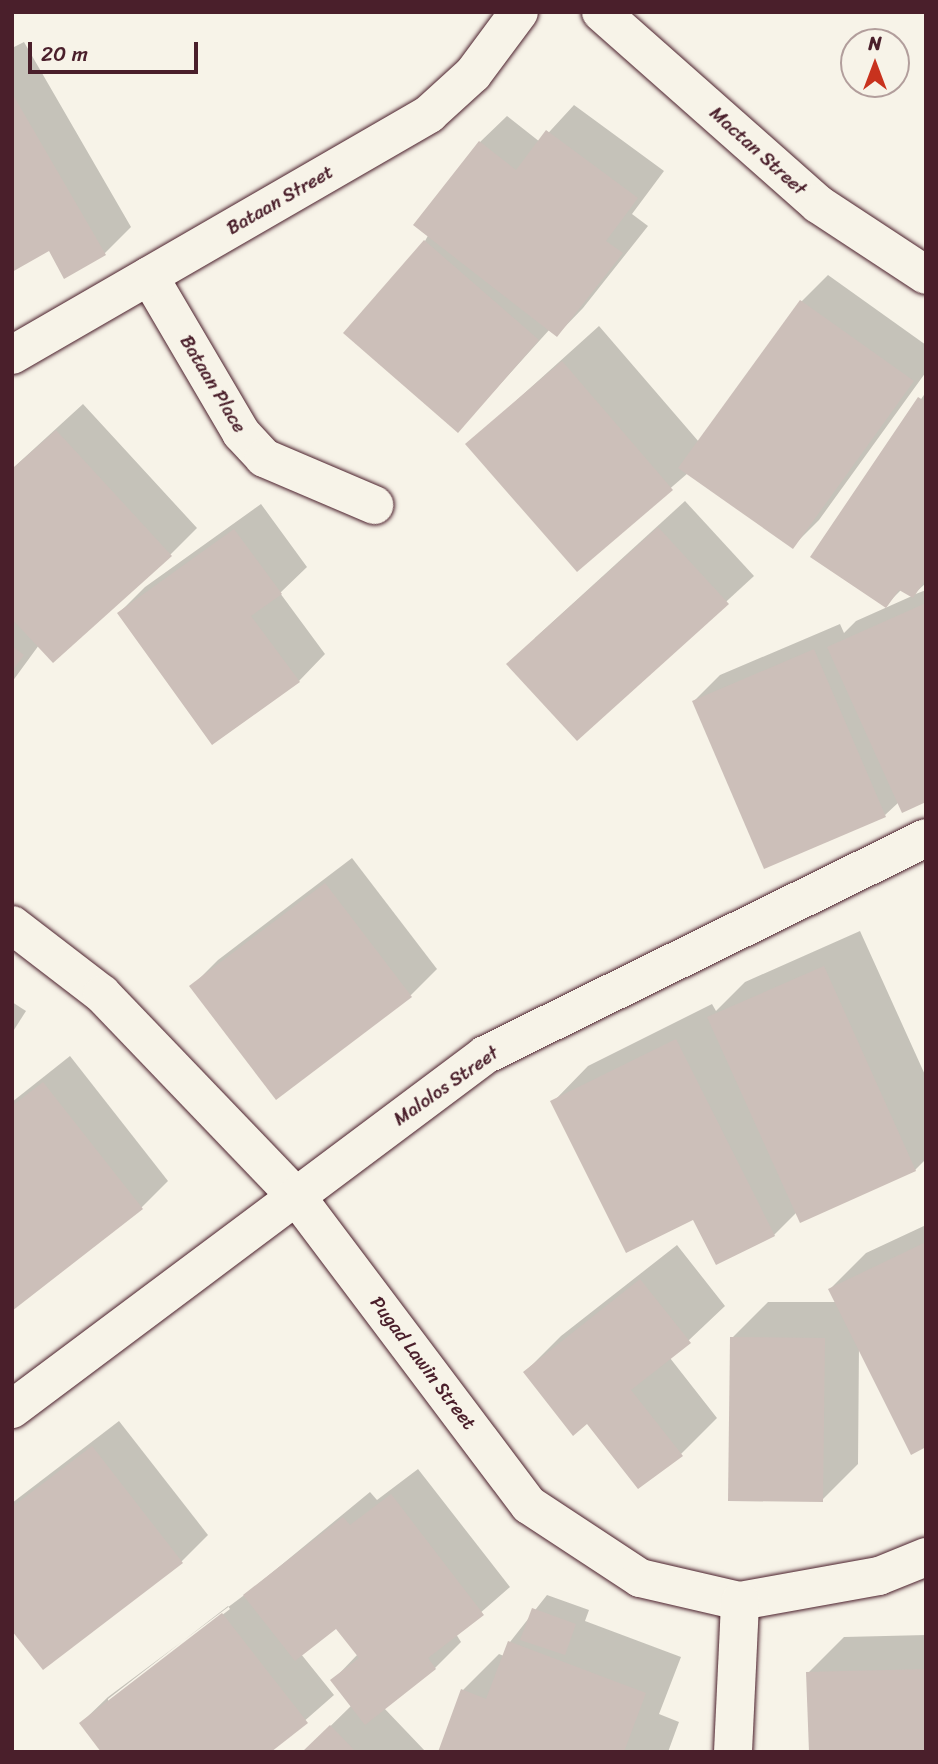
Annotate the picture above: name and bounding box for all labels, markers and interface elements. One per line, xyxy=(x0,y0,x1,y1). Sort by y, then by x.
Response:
text: N xyxy=(868,27,882,60)
scale bar xyxy=(32,28,201,72)
north arrow xyxy=(840,28,910,98)
text: 20 m xyxy=(41,35,88,73)
street label: Mactan Street xyxy=(705,101,811,201)
street label: Bataan Street xyxy=(223,160,337,240)
street label: Bataan Place xyxy=(175,331,251,437)
street label: Malolos Street xyxy=(389,1041,503,1131)
street label: Pugad Lawin Street xyxy=(365,1291,481,1435)

